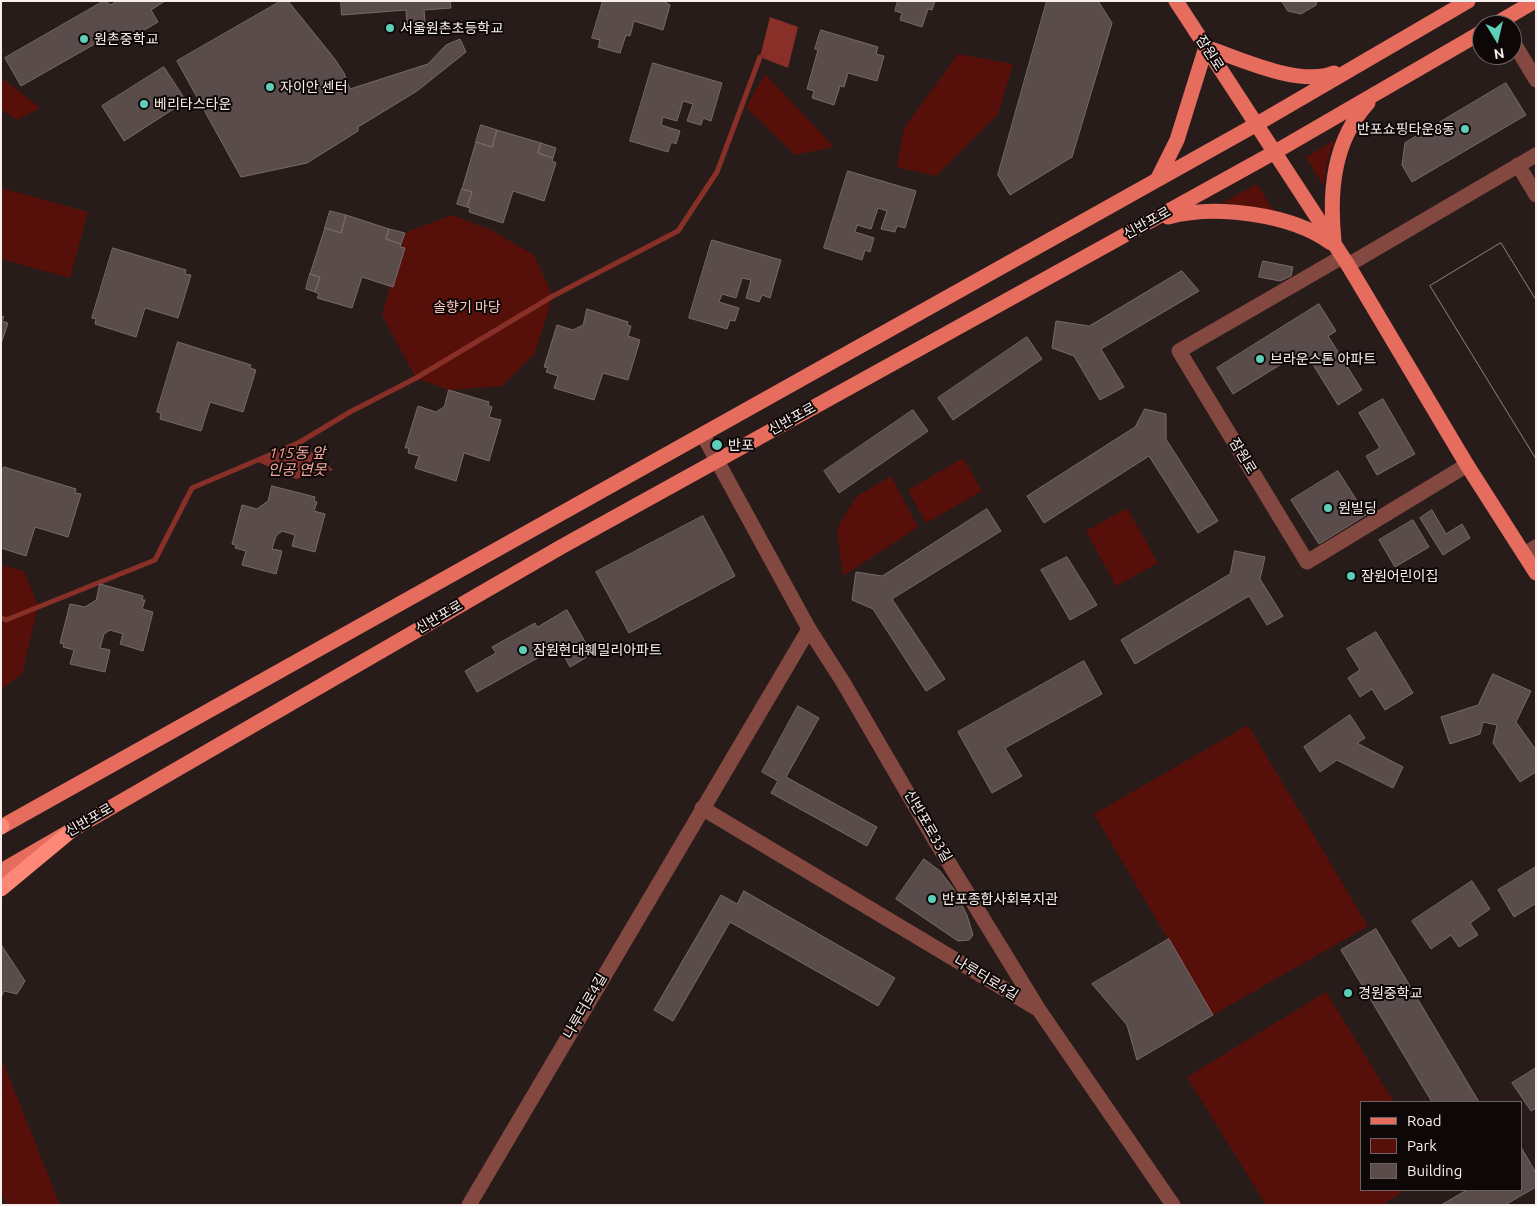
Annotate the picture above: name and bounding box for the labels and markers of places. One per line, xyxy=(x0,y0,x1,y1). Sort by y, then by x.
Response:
place label: 서울원촌초등학교 xyxy=(400,20,503,36)
marker: 서울원촌초등학교 xyxy=(384,22,396,34)
place label: 원촌중학교 xyxy=(94,31,158,47)
marker: 원촌중학교 xyxy=(78,33,90,45)
place label: 자이안 센터 xyxy=(280,79,348,95)
marker: 자이안 센터 xyxy=(264,81,276,93)
place label: 베리타스타운 xyxy=(154,96,231,112)
marker: 베리타스타운 xyxy=(138,98,150,110)
place label: 반포쇼핑타운8동 xyxy=(1357,121,1455,137)
marker: 반포쇼핑타운8동 xyxy=(1459,123,1471,135)
place label: 브라운스톤 아파트 xyxy=(1270,351,1376,367)
marker: 브라운스톤 아파트 xyxy=(1254,353,1266,365)
place label: 반포 xyxy=(728,437,754,453)
marker: 반포 xyxy=(710,438,724,452)
place label: 원빌딩 xyxy=(1338,500,1377,516)
marker: 원빌딩 xyxy=(1322,502,1334,514)
place label: 잠원어린이집 xyxy=(1361,568,1438,584)
marker: 잠원어린이집 xyxy=(1345,570,1357,582)
place label: 잠원현대훼밀리아파트 xyxy=(533,642,662,658)
marker: 잠원현대훼밀리아파트 xyxy=(517,644,529,656)
place label: 반포종합사회복지관 xyxy=(942,891,1058,907)
marker: 반포종합사회복지관 xyxy=(926,893,938,905)
place label: 경원중학교 xyxy=(1358,985,1422,1001)
marker: 경원중학교 xyxy=(1342,987,1354,999)

